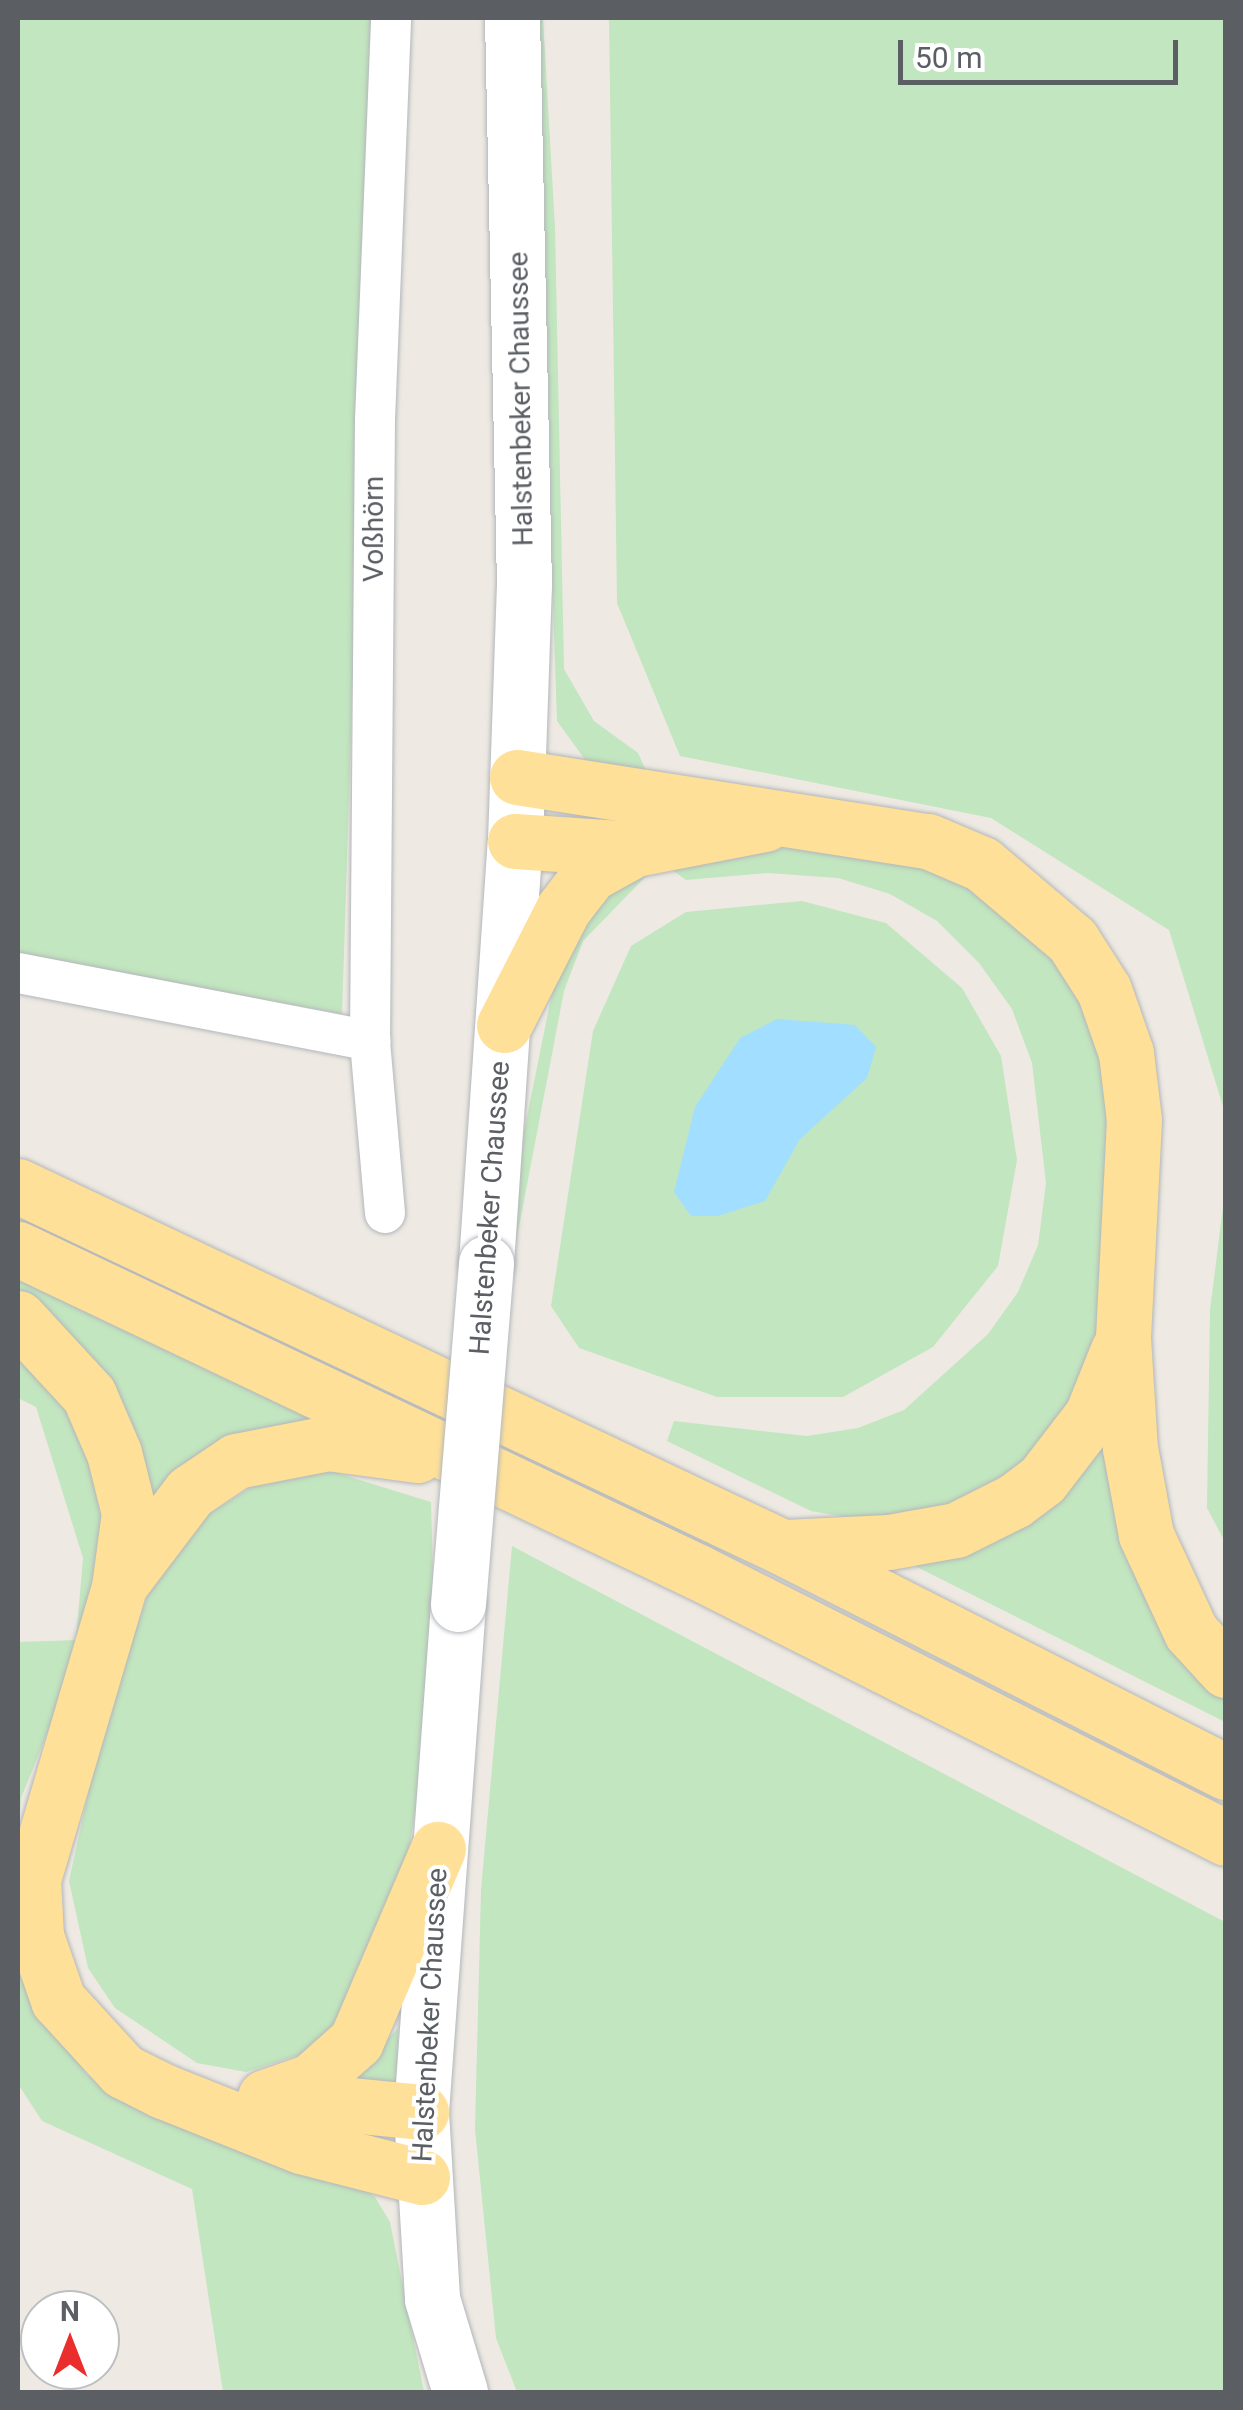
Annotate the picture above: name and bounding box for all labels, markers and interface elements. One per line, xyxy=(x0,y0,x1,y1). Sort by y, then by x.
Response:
scale bar xyxy=(903,20,1183,82)
text: 50 m xyxy=(915,40,982,75)
street label: Halstenbeker Chaussee xyxy=(502,251,540,547)
street label: Voßhörn xyxy=(357,476,391,582)
street label: Halstenbeker Chaussee xyxy=(463,1060,517,1356)
street label: Halstenbeker Chaussee xyxy=(406,1867,454,2163)
north arrow xyxy=(20,2290,120,2390)
text: N xyxy=(60,2295,80,2328)

